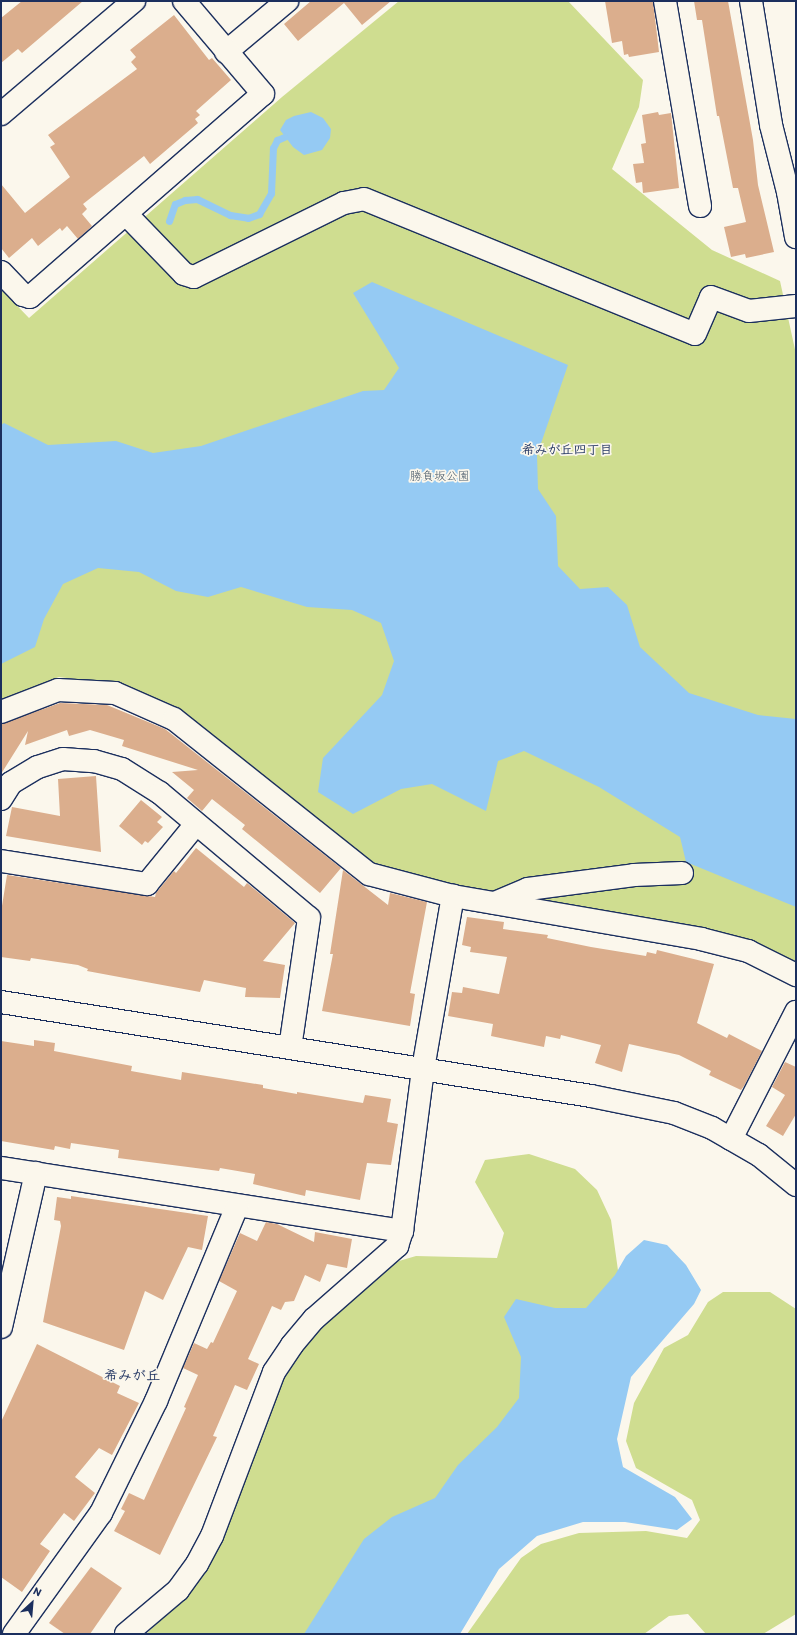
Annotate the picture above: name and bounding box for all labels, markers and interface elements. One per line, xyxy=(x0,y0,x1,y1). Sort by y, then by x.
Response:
district label: 希みが丘四丁目 xyxy=(522,442,612,458)
park label: 勝負坂公園 xyxy=(410,470,470,484)
district label: 希みが丘 xyxy=(104,1368,160,1384)
north arrow xyxy=(12,1583,52,1623)
text: N xyxy=(31,1584,44,1599)

